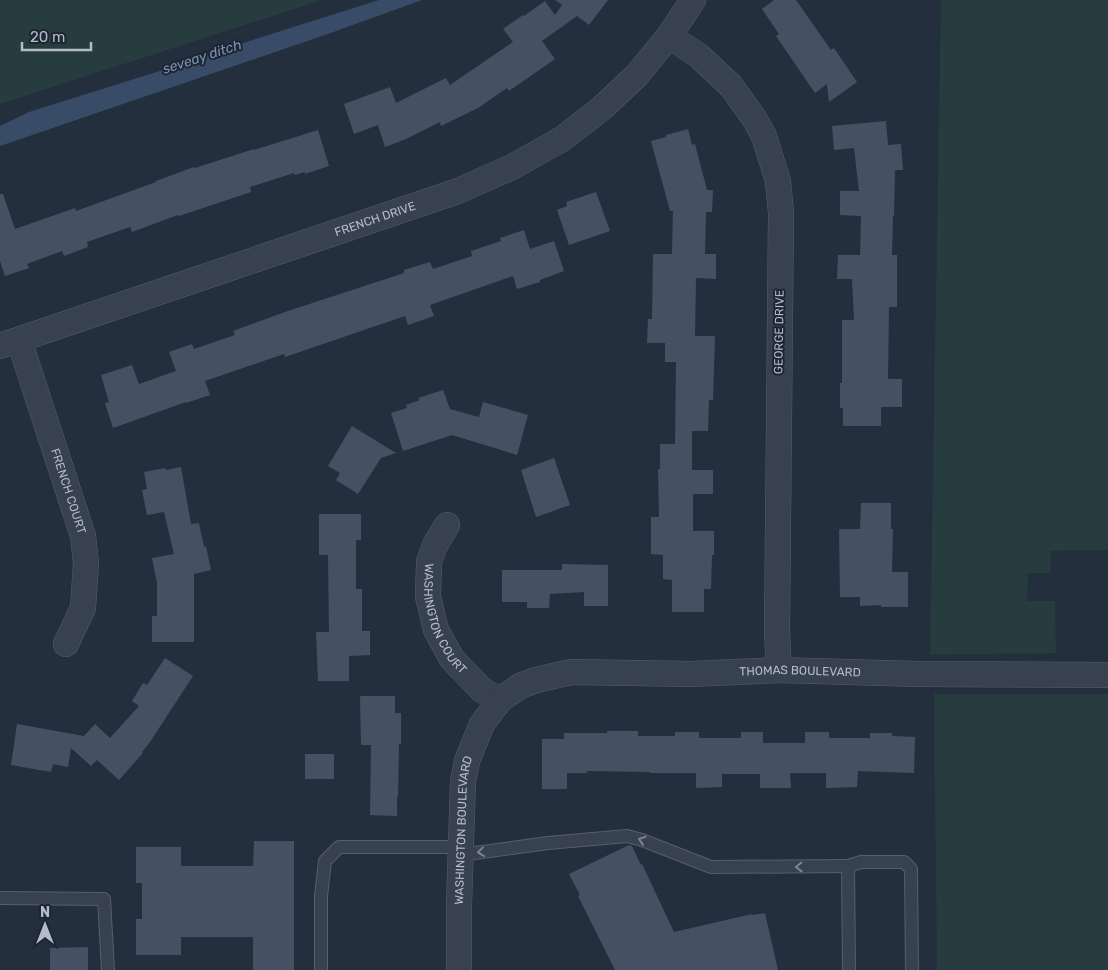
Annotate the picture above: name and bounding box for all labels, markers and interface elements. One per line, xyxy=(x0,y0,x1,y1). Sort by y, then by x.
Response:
scale bar xyxy=(22,20,91,52)
text: 20 m xyxy=(30,28,65,46)
water label: seveay ditch xyxy=(160,36,244,78)
street label: FRENCH DRIVE xyxy=(333,199,417,239)
street label: GEORGE DRIVE xyxy=(771,290,787,374)
street label: FRENCH COURT xyxy=(48,447,89,536)
street label: WASHINGTON COURT xyxy=(421,563,469,677)
street label: THOMAS BOULEVARD xyxy=(739,663,861,679)
street label: WASHINGTON BOULEVARD xyxy=(452,754,475,905)
one-way arrow xyxy=(638,836,646,846)
one-way arrow xyxy=(476,846,484,857)
one-way arrow xyxy=(795,861,803,872)
north arrow xyxy=(20,900,70,950)
text: N xyxy=(40,904,50,921)

